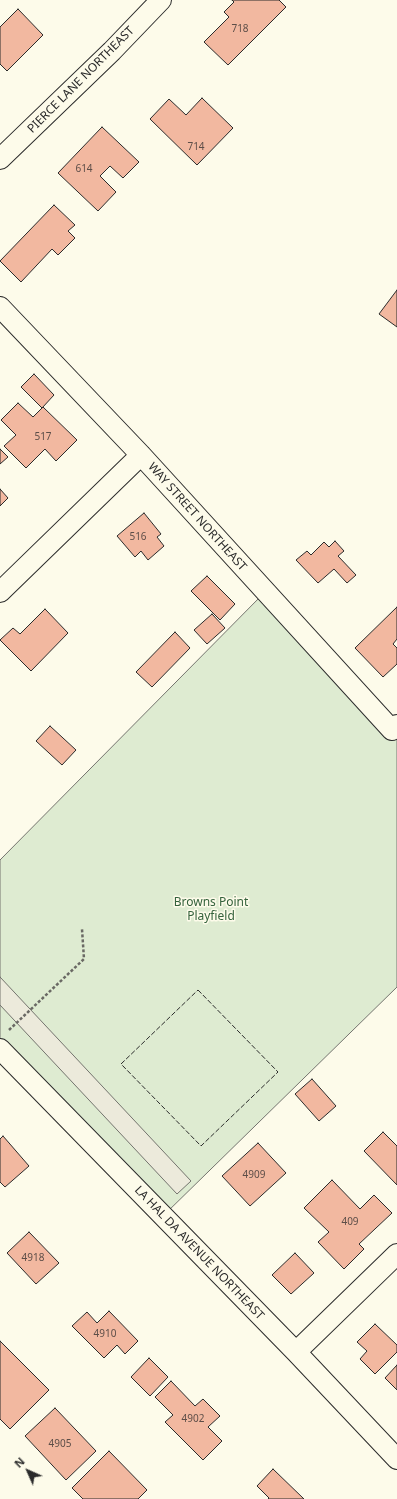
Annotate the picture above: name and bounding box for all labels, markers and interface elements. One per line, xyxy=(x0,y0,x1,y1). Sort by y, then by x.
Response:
house number: 718 xyxy=(231,23,249,35)
street label: PIERCE LANE NORTHEAST xyxy=(25,24,137,136)
house number: 714 xyxy=(187,141,205,153)
house number: 614 xyxy=(75,163,93,175)
house number: 517 xyxy=(34,431,52,443)
street label: WAY STREET NORTHEAST xyxy=(145,460,249,574)
house number: 516 xyxy=(129,531,147,543)
park label: Browns Point Playfield xyxy=(174,896,248,924)
house number: 4909 xyxy=(243,1169,265,1181)
street label: LA HAL DA AVENUE NORTHEAST xyxy=(131,1183,267,1323)
house number: 409 xyxy=(341,1216,359,1228)
house number: 4918 xyxy=(22,1252,44,1264)
house number: 4910 xyxy=(94,1328,116,1340)
house number: 4902 xyxy=(182,1413,204,1425)
house number: 4905 xyxy=(49,1438,71,1450)
north arrow xyxy=(8,1451,48,1491)
text: N xyxy=(11,1454,28,1471)

